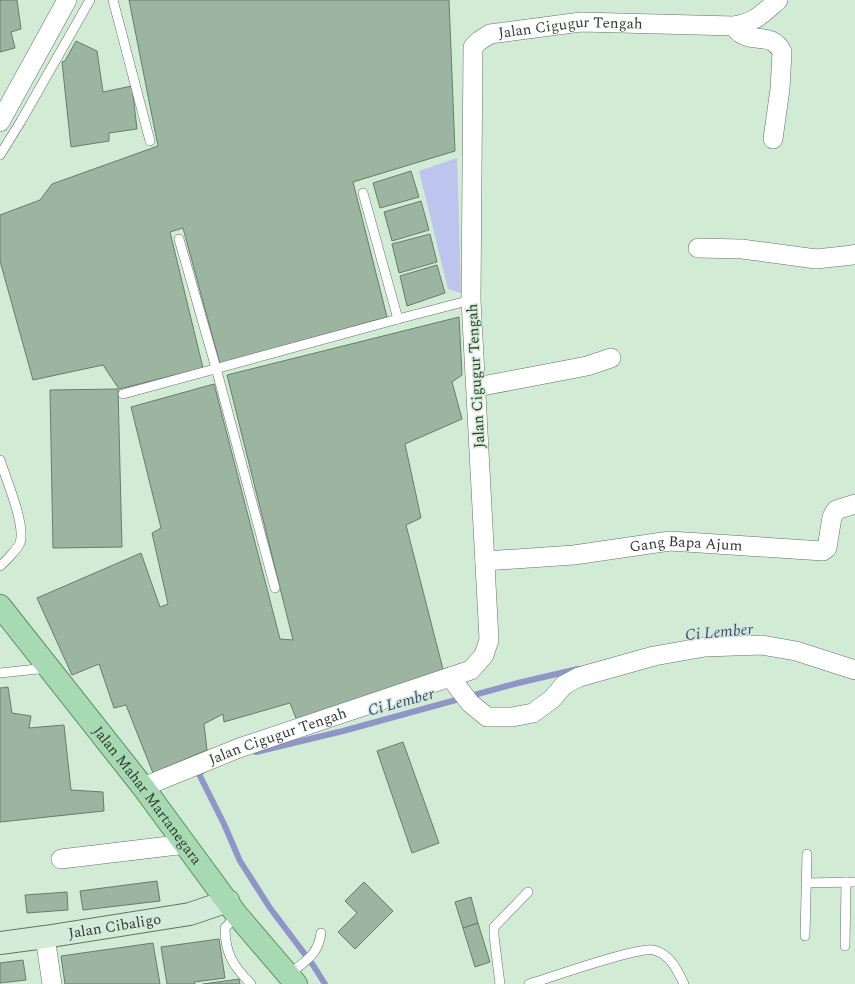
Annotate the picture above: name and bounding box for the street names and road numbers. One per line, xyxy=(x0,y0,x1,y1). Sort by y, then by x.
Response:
street label: Jalan Cigugur Tengah xyxy=(497,10,643,44)
street label: Jalan Cigugur Tengah xyxy=(461,303,491,449)
street label: Gang Bapa Ajum xyxy=(628,529,743,558)
street label: Jalan Cigugur Tengah xyxy=(205,701,350,771)
street label: Jalan Mahar Martanegara xyxy=(87,721,208,870)
street label: Jalan Cibaligo xyxy=(67,907,163,945)

